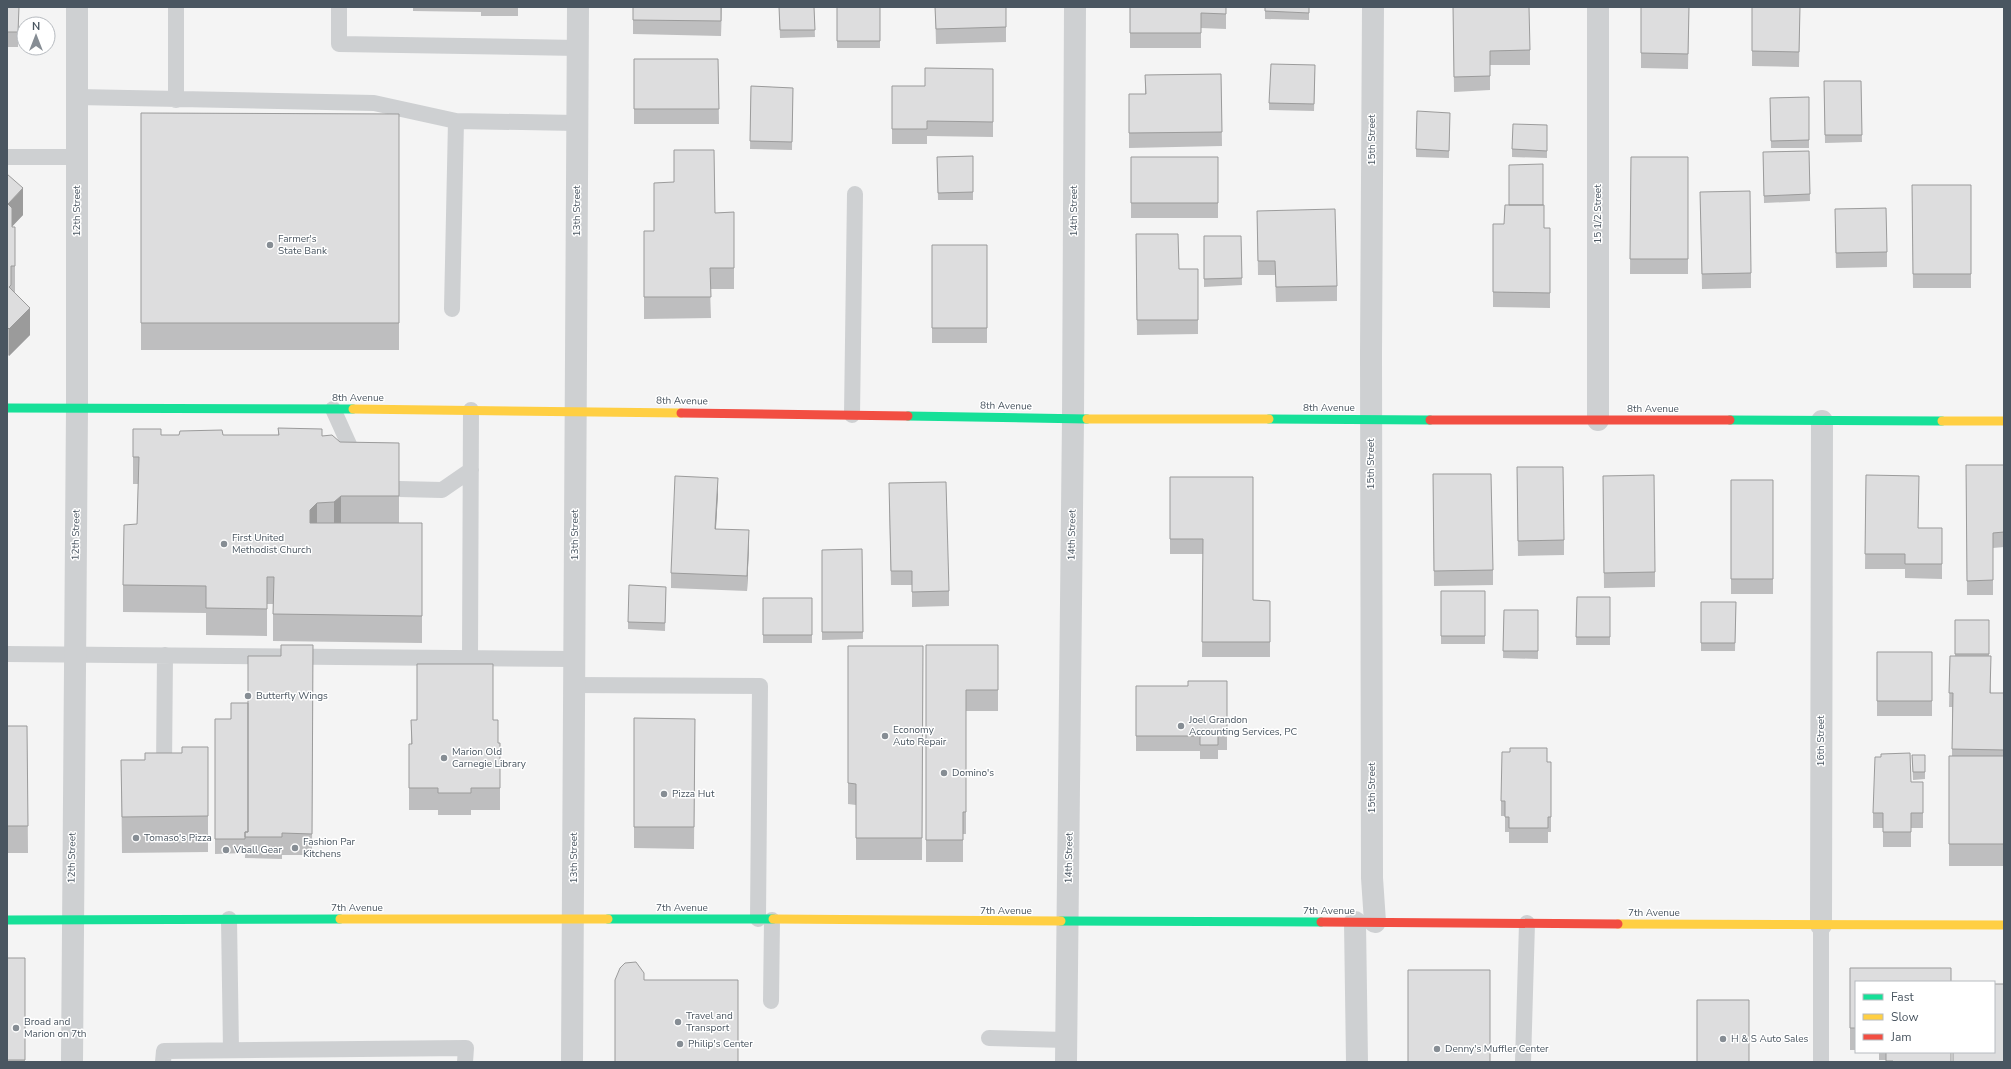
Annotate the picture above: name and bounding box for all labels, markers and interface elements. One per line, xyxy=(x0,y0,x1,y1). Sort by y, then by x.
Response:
north arrow xyxy=(16,16,56,56)
text: N xyxy=(32,19,40,34)
street label: 15th Street xyxy=(1365,114,1379,166)
street label: 15 1/2 Street xyxy=(1591,184,1605,244)
street label: 12th Street xyxy=(70,185,84,237)
street label: 13th Street xyxy=(570,185,584,237)
street label: 14th Street xyxy=(1067,185,1081,237)
place label: Farmer's State Bank xyxy=(278,232,328,258)
marker: Farmer's State Bank xyxy=(265,240,275,250)
street label: 8th Avenue xyxy=(332,391,384,405)
street label: 8th Avenue xyxy=(656,394,708,408)
street label: 8th Avenue xyxy=(980,399,1032,413)
street label: 8th Avenue xyxy=(1303,401,1355,415)
street label: 8th Avenue xyxy=(1627,402,1679,416)
street label: 15th Street xyxy=(1364,438,1378,490)
street label: 12th Street xyxy=(69,509,83,561)
street label: 13th Street xyxy=(568,509,582,561)
street label: 14th Street xyxy=(1065,509,1079,561)
place label: First United Methodist Church xyxy=(232,531,311,557)
marker: First United Methodist Church xyxy=(219,539,229,549)
place label: Butterfly Wings xyxy=(256,689,328,703)
marker: Butterfly Wings xyxy=(243,691,253,701)
place label: Joel Grandon Accounting Services, PC xyxy=(1188,713,1298,739)
street label: 16th Street xyxy=(1814,715,1828,767)
marker: Joel Grandon Accounting Services, PC xyxy=(1176,721,1186,731)
place label: Economy Auto Repair xyxy=(893,723,947,749)
marker: Economy Auto Repair xyxy=(880,731,890,741)
place label: Marion Old Carnegie Library xyxy=(452,745,527,771)
marker: Marion Old Carnegie Library xyxy=(439,753,449,763)
street label: 15th Street xyxy=(1365,762,1379,814)
place label: Domino's xyxy=(952,766,994,780)
marker: Domino's xyxy=(939,768,949,778)
place label: Pizza Hut xyxy=(672,787,715,801)
marker: Pizza Hut xyxy=(659,789,669,799)
place label: Tomaso's Pizza xyxy=(144,831,212,845)
street label: 12th Street xyxy=(65,832,79,884)
street label: 13th Street xyxy=(567,832,581,884)
street label: 14th Street xyxy=(1062,832,1076,884)
marker: Tomaso's Pizza xyxy=(131,833,141,843)
place label: Fashion Par Kitchens xyxy=(303,835,356,861)
place label: Vball Gear xyxy=(233,843,282,857)
marker: Fashion Par Kitchens xyxy=(290,843,300,853)
marker: Vball Gear xyxy=(221,845,231,855)
street label: 7th Avenue xyxy=(331,901,383,915)
street label: 7th Avenue xyxy=(656,901,708,915)
street label: 7th Avenue xyxy=(980,904,1032,918)
street label: 7th Avenue xyxy=(1303,904,1355,918)
street label: 7th Avenue xyxy=(1628,906,1680,920)
legend xyxy=(1855,981,1995,1053)
text: Fast xyxy=(1891,989,1914,1005)
place label: Travel and Transport xyxy=(686,1009,733,1035)
text: Slow xyxy=(1891,1009,1919,1025)
place label: Broad and Marion on 7th xyxy=(24,1015,87,1041)
marker: Travel and Transport xyxy=(673,1017,683,1027)
marker: Broad and Marion on 7th xyxy=(11,1023,21,1033)
text: Jam xyxy=(1890,1029,1912,1045)
place label: H & S Auto Sales xyxy=(1731,1032,1809,1046)
marker: H & S Auto Sales xyxy=(1718,1034,1728,1044)
place label: Philip's Center xyxy=(688,1037,753,1051)
marker: Philip's Center xyxy=(675,1039,685,1049)
place label: Denny's Muffler Center xyxy=(1445,1042,1549,1056)
marker: Denny's Muffler Center xyxy=(1432,1044,1442,1054)

